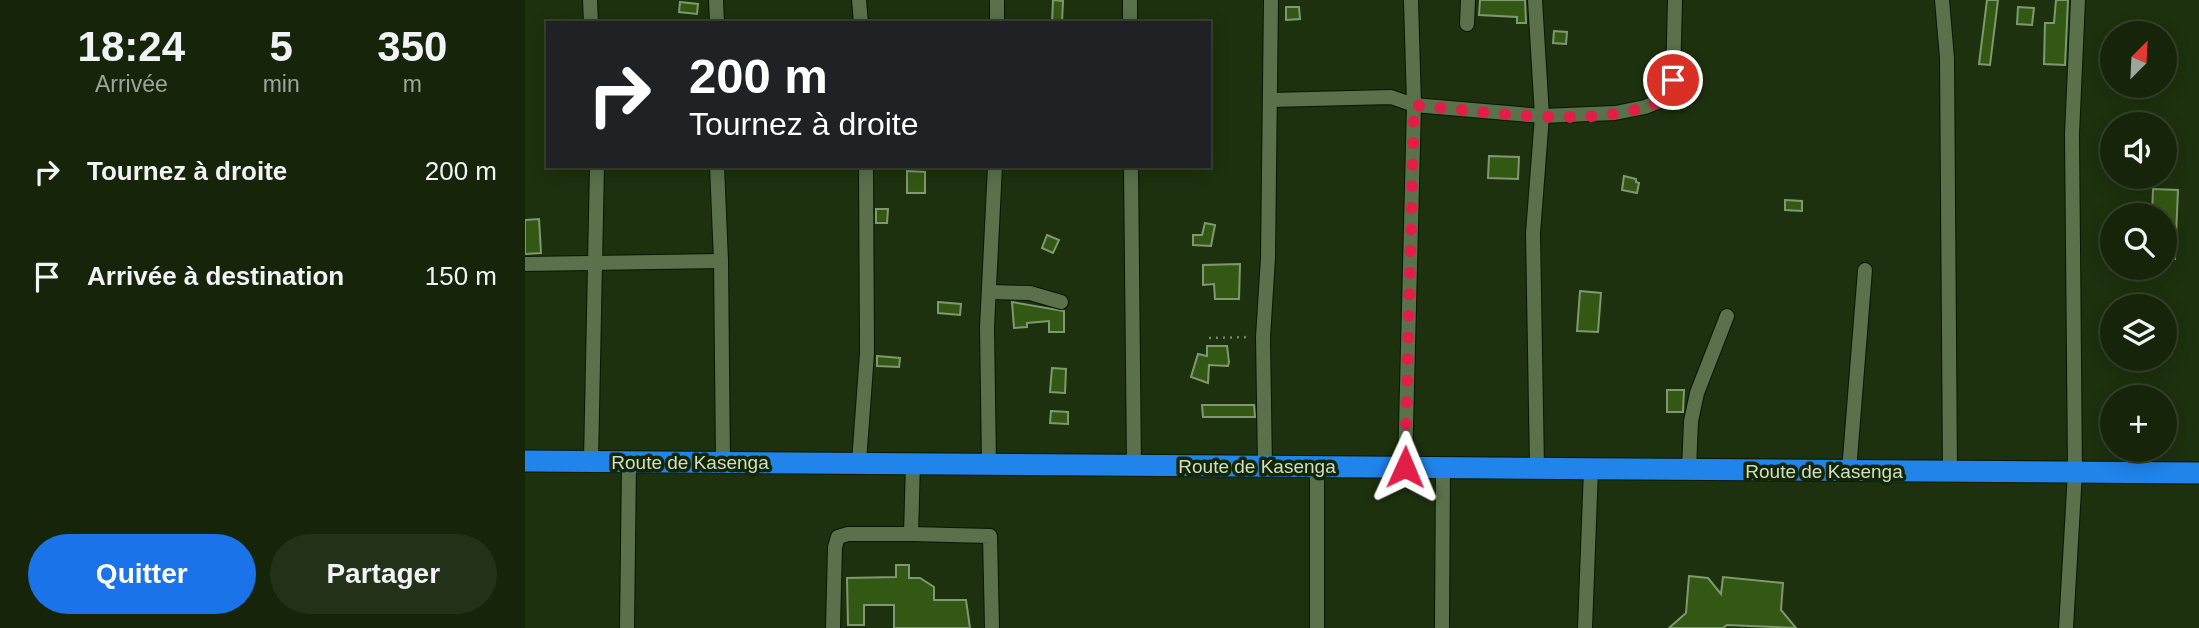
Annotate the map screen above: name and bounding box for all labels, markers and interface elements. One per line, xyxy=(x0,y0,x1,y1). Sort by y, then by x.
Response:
north arrow xyxy=(2100,21,2177,98)
map controls xyxy=(2100,21,2177,462)
text: 18:24 xyxy=(78,23,185,70)
text: 5 xyxy=(269,23,293,70)
text: 350 xyxy=(377,23,447,70)
icon: right xyxy=(574,49,665,140)
text: 200 m xyxy=(689,49,828,103)
pin xyxy=(1643,50,1703,110)
icon: arrive xyxy=(1654,61,1692,99)
text: Arrivée xyxy=(95,71,168,97)
text: min xyxy=(263,71,300,97)
text: m xyxy=(403,71,422,97)
text: Tournez à droite xyxy=(689,106,918,142)
button: sound xyxy=(2100,112,2177,189)
icon: right xyxy=(28,153,66,191)
text: Tournez à droite xyxy=(87,156,287,186)
text: 200 m xyxy=(425,156,497,186)
button: search xyxy=(2100,203,2177,280)
icon: arrive xyxy=(28,258,66,296)
text: Arrivée à destination xyxy=(87,261,344,291)
text: 150 m xyxy=(425,261,497,291)
button: layers xyxy=(2100,294,2177,371)
button: + xyxy=(2100,385,2177,462)
position arrow xyxy=(1368,430,1442,504)
street label: Route de Kasenga xyxy=(611,452,769,473)
street label: Route de Kasenga xyxy=(1178,456,1336,477)
street label: Route de Kasenga xyxy=(1745,461,1903,482)
button: Quitter xyxy=(28,534,256,614)
button: Partager xyxy=(270,534,497,614)

